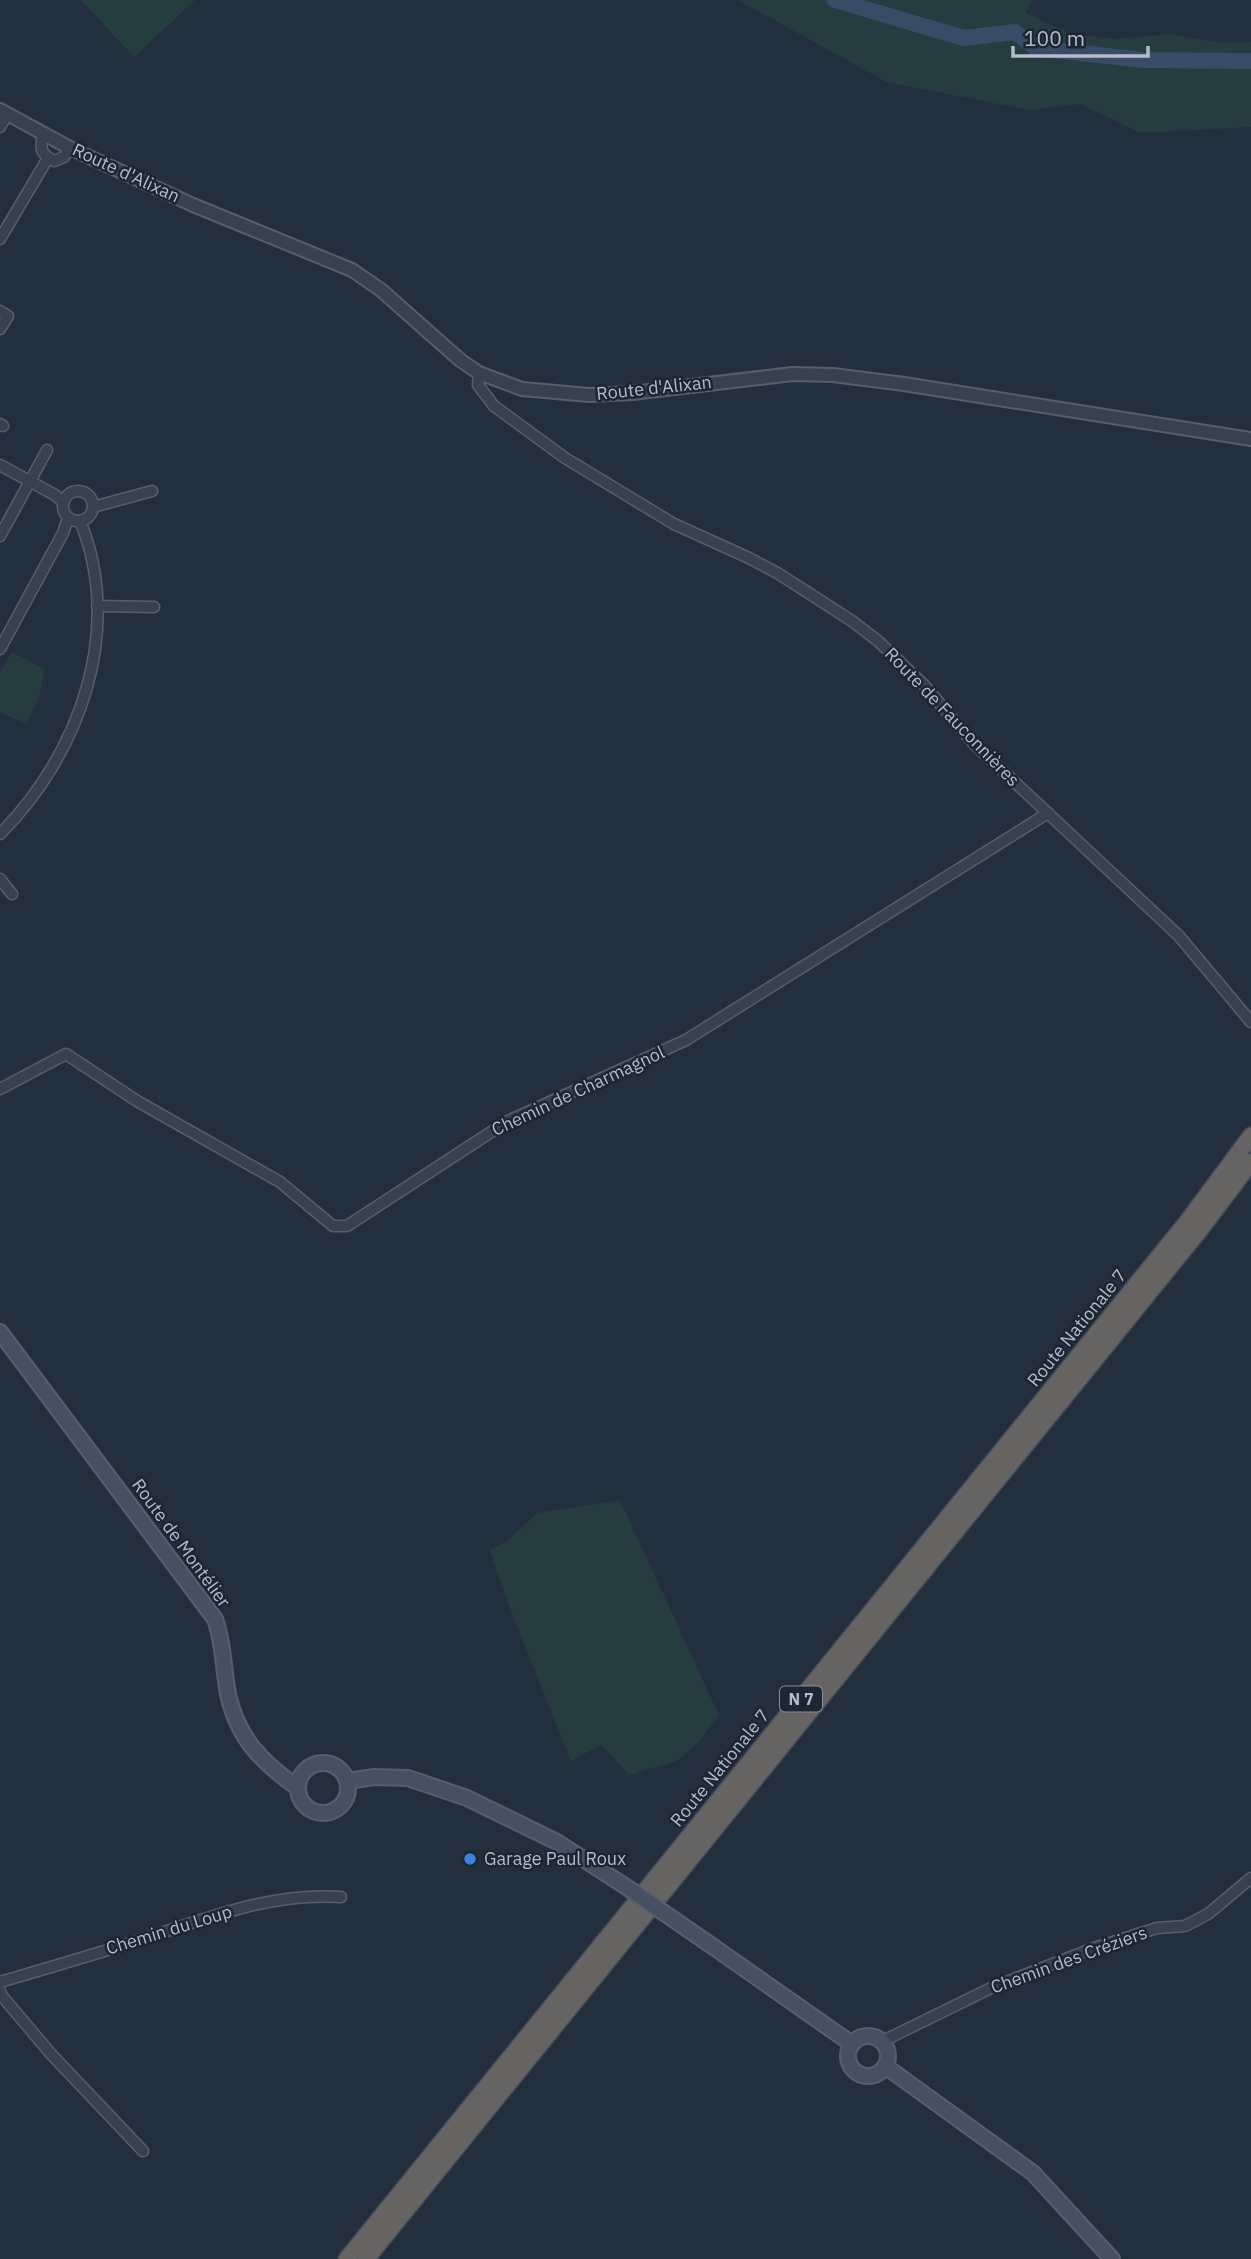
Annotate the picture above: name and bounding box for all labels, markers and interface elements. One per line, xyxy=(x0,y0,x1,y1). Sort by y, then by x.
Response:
scale bar xyxy=(1013,14,1148,58)
text: 100 m xyxy=(1024,24,1085,52)
street label: Route d'Alixan xyxy=(69,138,184,207)
street label: Route d'Alixan xyxy=(595,370,713,405)
street label: Route de Fauconnières xyxy=(880,642,1025,791)
street label: Chemin de Charmagnol xyxy=(488,1040,668,1141)
street label: Route Nationale 7 xyxy=(1022,1264,1131,1391)
street label: Route de Montélier xyxy=(127,1474,236,1612)
road number: N 7 xyxy=(780,1686,822,1712)
street label: Route Nationale 7 xyxy=(665,1704,774,1831)
place label: Garage Paul Roux xyxy=(484,1847,626,1870)
marker: Garage Paul Roux xyxy=(462,1851,478,1867)
street label: Chemin du Loup xyxy=(103,1899,235,1960)
street label: Chemin des Créziers xyxy=(987,1921,1150,1999)

